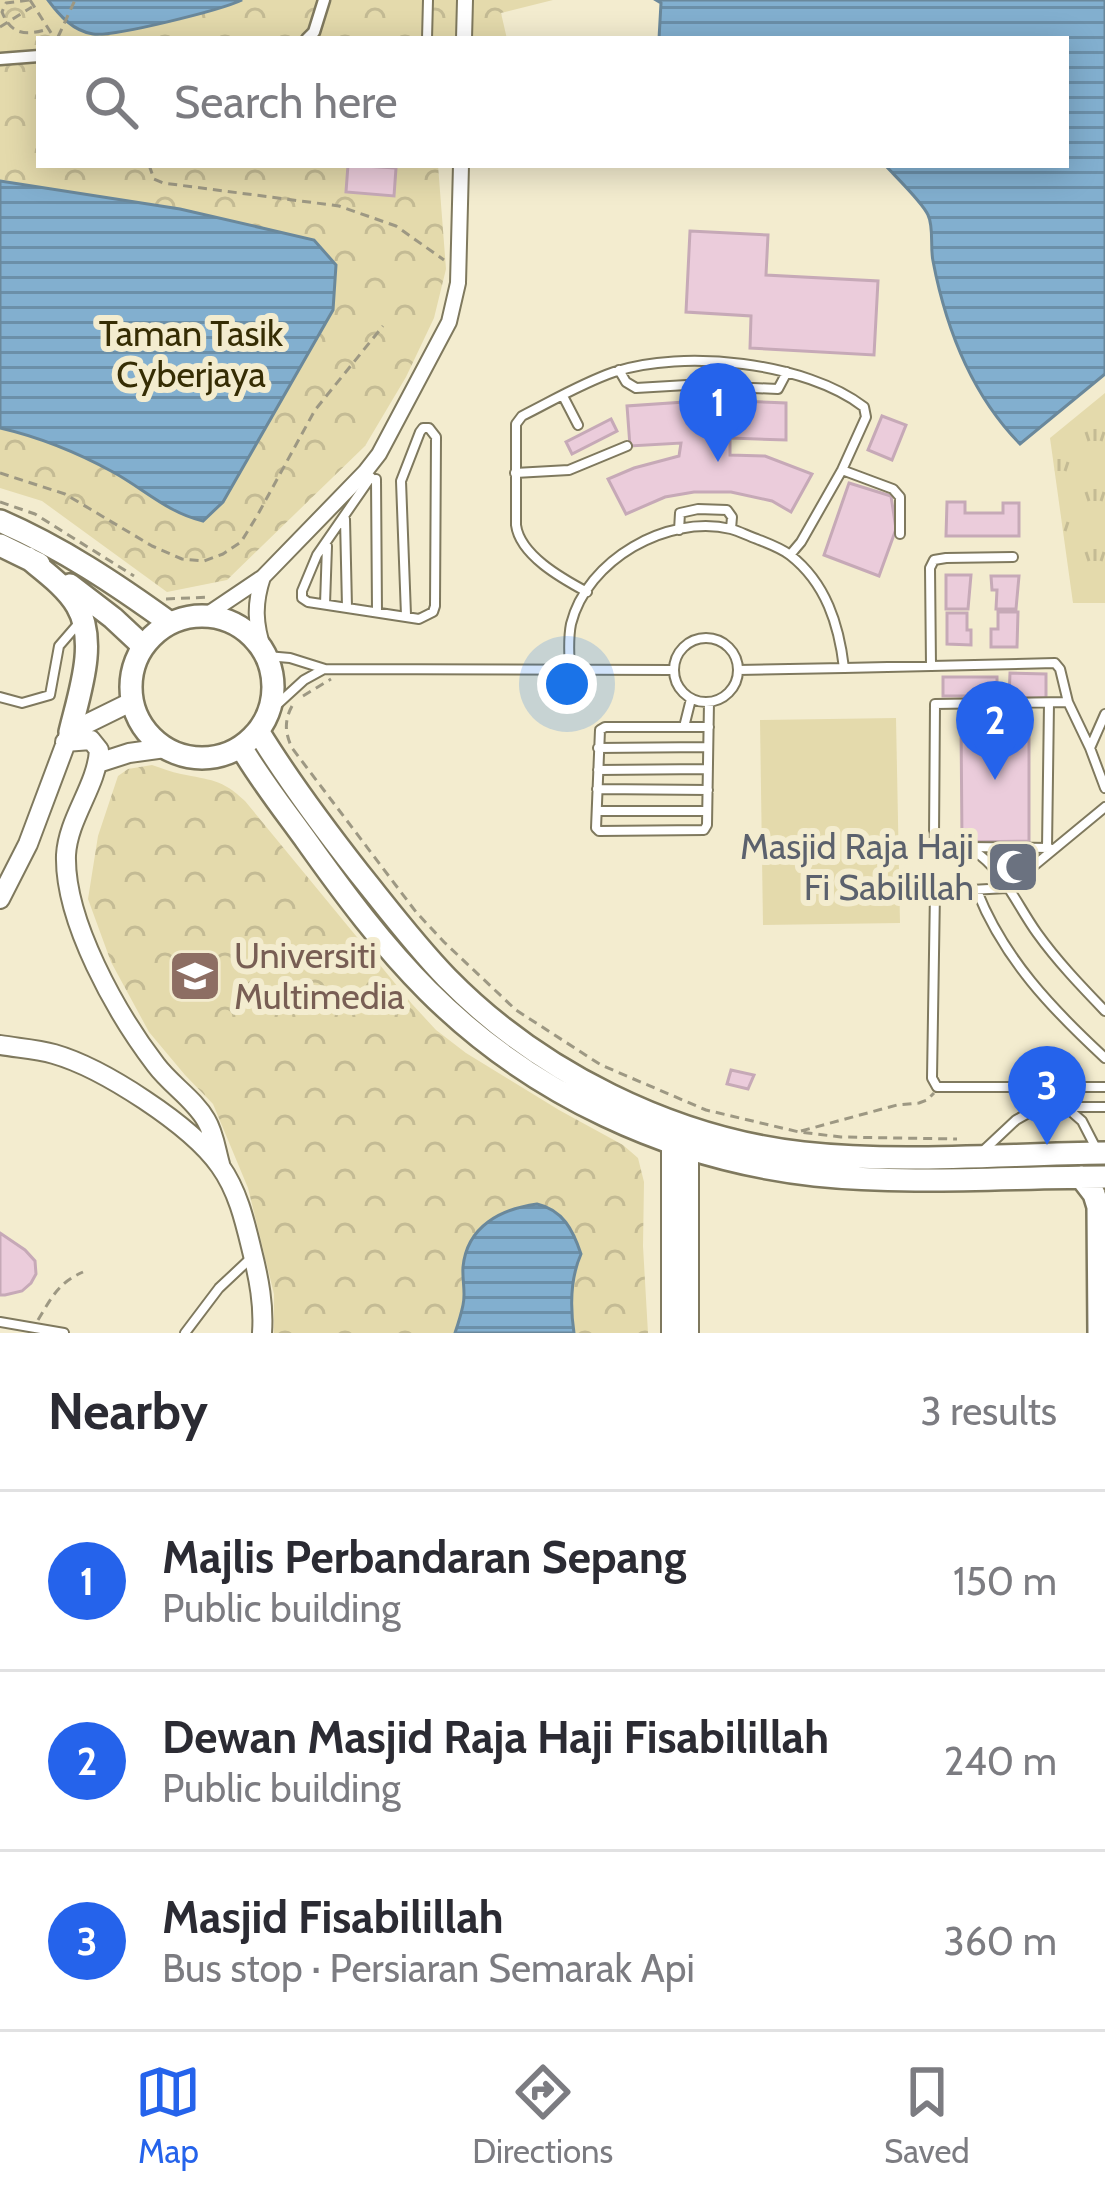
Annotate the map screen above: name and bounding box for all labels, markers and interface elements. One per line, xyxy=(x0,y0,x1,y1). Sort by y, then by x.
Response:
search box xyxy=(36,36,1069,168)
icon: search xyxy=(78,69,144,135)
text: Search here xyxy=(174,75,398,129)
park label: Taman Tasik Cyberjaya xyxy=(99,311,284,396)
pin: 1 xyxy=(679,363,757,462)
your location xyxy=(537,654,597,714)
pin: 2 xyxy=(956,681,1034,780)
place label: Masjid Raja Haji Fi Sabilillah xyxy=(740,824,974,909)
mosque icon: Masjid Raja Haji Fi Sabilillah xyxy=(985,839,1041,895)
place label: Universiti Multimedia xyxy=(234,933,405,1018)
school or university icon: Universiti Multimedia xyxy=(167,948,223,1004)
pin: 3 xyxy=(1008,1046,1086,1145)
text: Nearby xyxy=(48,1380,208,1442)
text: 3 results xyxy=(920,1387,1057,1435)
text: Majlis Perbandaran Sepang xyxy=(162,1530,686,1584)
text: 1 xyxy=(80,1557,94,1605)
text: 150 m xyxy=(953,1557,1057,1605)
text: Public building xyxy=(162,1584,401,1632)
text: Dewan Masjid Raja Haji Fisabilillah xyxy=(162,1710,829,1764)
text: 2 xyxy=(77,1737,97,1785)
text: 240 m xyxy=(944,1737,1057,1785)
text: Public building xyxy=(162,1764,401,1812)
text: Masjid Fisabilillah xyxy=(162,1890,504,1944)
text: 3 xyxy=(76,1917,98,1965)
text: 360 m xyxy=(944,1917,1057,1965)
text: Bus stop · Persiaran Semarak Api xyxy=(162,1944,695,1992)
tab: Map xyxy=(135,2059,201,2171)
tab: Directions xyxy=(472,2059,613,2171)
tab: Saved xyxy=(884,2059,970,2171)

